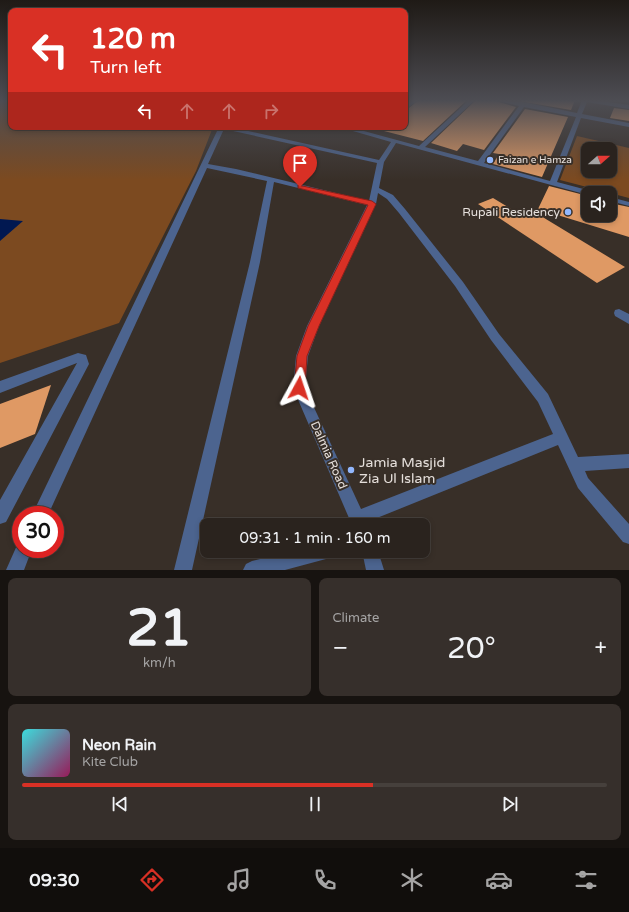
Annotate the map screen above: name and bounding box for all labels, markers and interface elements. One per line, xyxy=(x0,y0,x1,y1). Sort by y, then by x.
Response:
text: 120 m xyxy=(90,22,176,56)
icon: left xyxy=(24,24,76,76)
text: Turn left xyxy=(90,56,162,78)
icon: left xyxy=(134,100,156,122)
icon: ahead xyxy=(176,100,198,122)
icon: ahead xyxy=(218,100,240,122)
icon: right xyxy=(260,100,282,122)
north arrow xyxy=(581,142,617,178)
map controls xyxy=(581,142,617,222)
pin xyxy=(283,146,317,187)
icon: arrive xyxy=(289,152,311,174)
place label: Faizan e Hamza xyxy=(498,154,572,166)
marker: Faizan e Hamza xyxy=(485,155,495,165)
button: sound xyxy=(581,186,617,222)
place label: Rupali Residency xyxy=(462,205,561,219)
marker: Rupali Residency xyxy=(563,207,573,217)
position arrow xyxy=(278,367,320,409)
street label: Dalmia Road xyxy=(308,419,350,491)
place label: Jamia Masjid Zia Ul Islam xyxy=(359,454,445,487)
marker: Jamia Masjid Zia Ul Islam xyxy=(346,465,356,475)
speed limit sign: 30 xyxy=(12,506,64,558)
text: 09:31 · 1 min · 160 m xyxy=(240,529,390,547)
text: 21 xyxy=(127,597,192,660)
text: Climate xyxy=(333,610,379,626)
text: 20° xyxy=(447,630,496,667)
text: − xyxy=(333,635,348,661)
text: + xyxy=(595,635,607,661)
text: km/h xyxy=(143,655,176,671)
text: Neon Rain xyxy=(82,736,156,754)
text: Kite Club xyxy=(82,754,138,770)
icon: previous xyxy=(109,793,131,815)
icon: pause xyxy=(304,793,326,815)
icon: next xyxy=(499,793,521,815)
icon: directions xyxy=(138,866,166,894)
icon: music xyxy=(225,866,253,894)
icon: phone xyxy=(311,866,339,894)
icon: climate xyxy=(398,866,426,894)
icon: car xyxy=(485,866,513,894)
icon: filters xyxy=(572,866,600,894)
text: 09:30 xyxy=(29,869,79,891)

